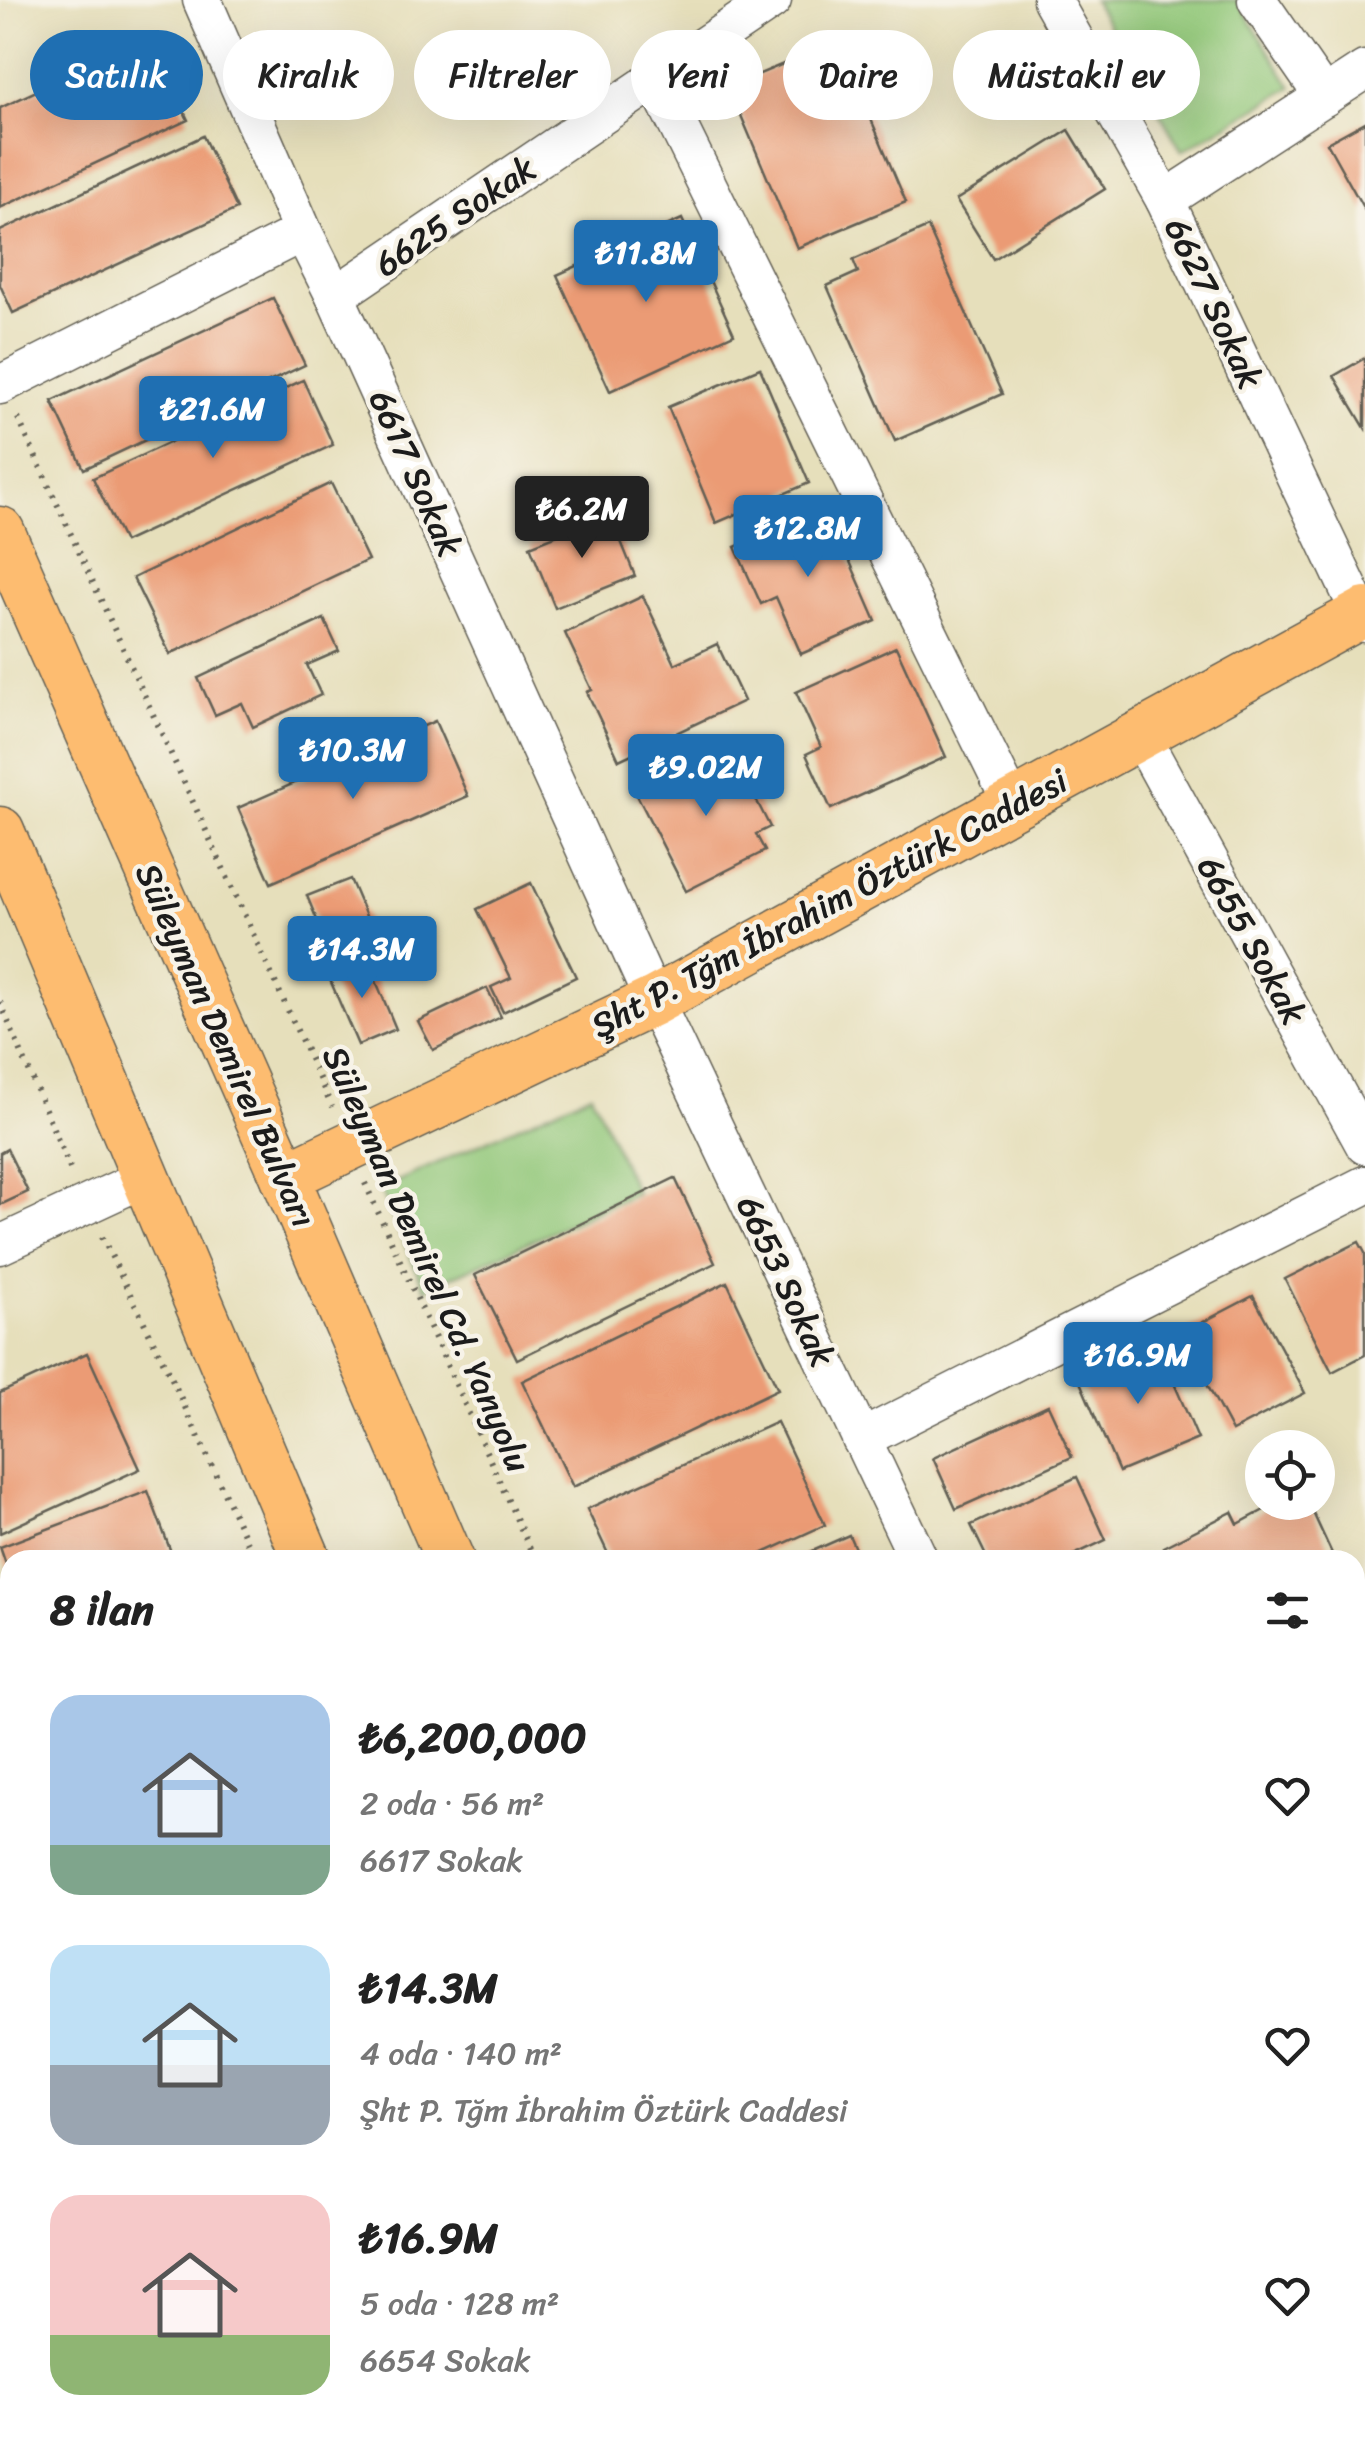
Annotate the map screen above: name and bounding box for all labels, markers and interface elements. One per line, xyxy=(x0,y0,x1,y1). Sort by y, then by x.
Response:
chip: Satılık xyxy=(30,30,203,120)
chip: Kiralık xyxy=(223,30,394,120)
chip: Filtreler xyxy=(414,30,611,120)
chip: Yeni xyxy=(631,30,763,120)
chip: Daire xyxy=(783,30,933,120)
chip: Müstakil ev xyxy=(953,30,1200,120)
street label: 6625 Sokak xyxy=(361,138,549,293)
street label: 6627 Sokak xyxy=(1147,207,1281,400)
pin: ₺11.8M xyxy=(565,220,727,305)
text: ₺11.8M xyxy=(596,224,696,281)
pin: ₺21.6M xyxy=(132,376,294,461)
street label: 6617 Sokak xyxy=(351,379,481,567)
text: ₺21.6M xyxy=(161,380,265,437)
pin: ₺6.2M xyxy=(512,476,652,561)
text: ₺6.2M xyxy=(537,480,627,537)
pin: ₺12.8M xyxy=(727,495,889,580)
text: ₺12.8M xyxy=(756,499,860,556)
pin: ₺10.3M xyxy=(272,717,434,802)
text: ₺10.3M xyxy=(301,721,405,778)
pin: ₺9.02M xyxy=(625,734,787,819)
text: ₺9.02M xyxy=(650,738,762,795)
street label: Şht P. Tğm İbrahim Öztürk Caddesi xyxy=(579,750,1080,1056)
street label: 6655 Sokak xyxy=(1180,844,1324,1037)
street label: Süleyman Demirel Bulvarı xyxy=(118,853,334,1237)
pin: ₺14.3M xyxy=(281,916,443,1001)
text: ₺14.3M xyxy=(310,920,414,977)
street label: Süleyman Demirel Cd. Yanyolu xyxy=(305,1035,549,1483)
street label: 6653 Sokak xyxy=(719,1185,853,1378)
pin: ₺16.9M xyxy=(1057,1322,1219,1407)
text: ₺16.9M xyxy=(1086,1326,1191,1383)
map controls xyxy=(1245,1430,1335,1520)
button: locate xyxy=(1245,1430,1335,1520)
text: 8 ilan xyxy=(50,1573,154,1647)
icon: filters xyxy=(1260,1583,1315,1638)
text: ₺6,200,000 xyxy=(360,1701,587,1775)
icon: home xyxy=(130,1735,250,1855)
icon: heart xyxy=(1260,1768,1315,1823)
text: 2 oda · 56 m² xyxy=(360,1775,544,1832)
text: 6617 Sokak xyxy=(360,1832,523,1889)
text: ₺14.3M xyxy=(360,1951,497,2025)
icon: home xyxy=(130,1985,250,2105)
icon: heart xyxy=(1260,2018,1315,2073)
text: 4 oda · 140 m² xyxy=(360,2025,562,2082)
text: Şht P. Tğm İbrahim Öztürk Caddesi xyxy=(360,2082,848,2139)
text: ₺16.9M xyxy=(360,2201,498,2275)
icon: home xyxy=(130,2235,250,2355)
icon: heart xyxy=(1260,2268,1315,2323)
text: 5 oda · 128 m² xyxy=(360,2275,559,2332)
text: 6654 Sokak xyxy=(360,2332,531,2389)

